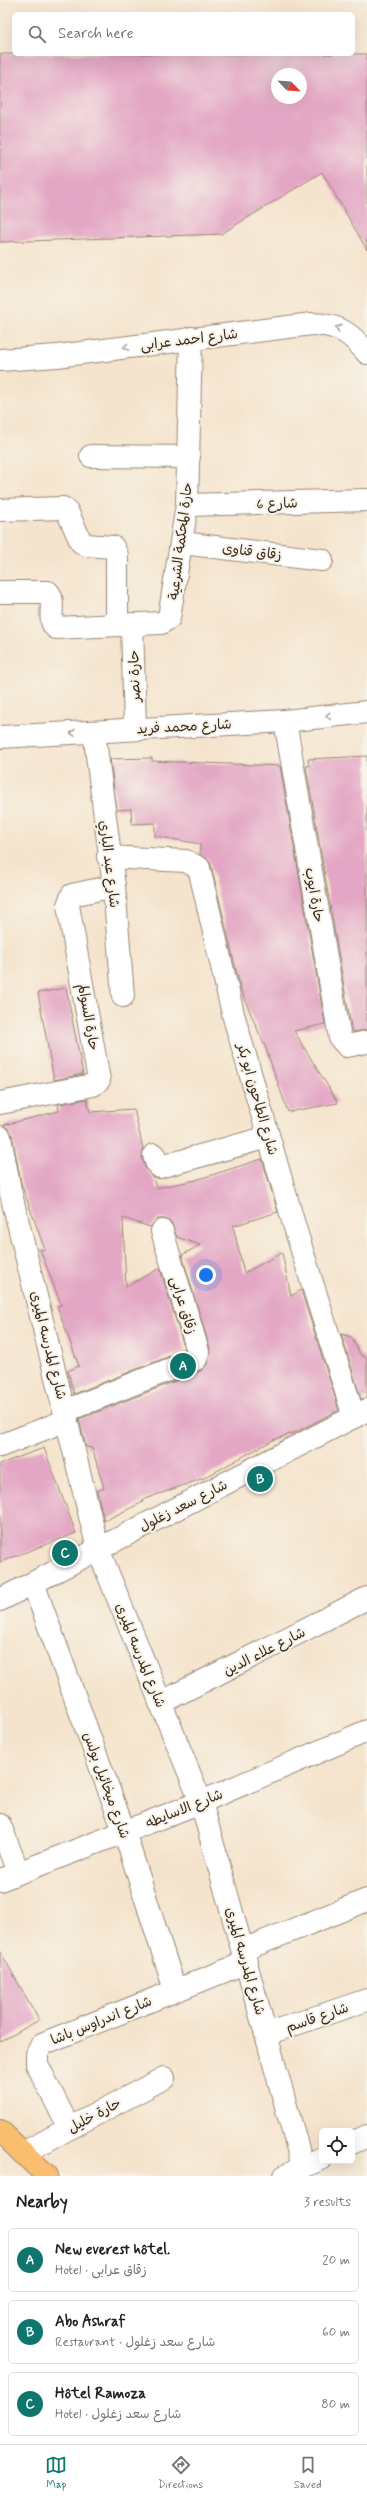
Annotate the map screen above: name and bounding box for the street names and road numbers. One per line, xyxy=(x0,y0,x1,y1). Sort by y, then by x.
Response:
street label: شارع احمد عرابى xyxy=(139,325,239,355)
street label: حارة المحكمة الشرعية xyxy=(165,481,197,601)
street label: شارع 6 xyxy=(256,494,298,514)
street label: زقاق قناوى xyxy=(221,539,283,565)
street label: حارة نصر xyxy=(125,650,145,703)
street label: شارع محمد فريد xyxy=(136,716,232,738)
street label: شارع عبد الباري xyxy=(94,819,123,909)
street label: حارة ايوب xyxy=(300,866,328,924)
street label: حارة السوالم xyxy=(72,982,103,1052)
street label: شارع الطاحون ابو بكر xyxy=(232,1040,282,1157)
street label: زقاق عرابى xyxy=(166,1274,200,1336)
street label: شارع المدرسه الميرى xyxy=(26,1289,70,1401)
street label: شارع سعد زغلول xyxy=(136,1476,231,1536)
street label: شارع المدرسه الميرى xyxy=(111,1600,169,1710)
street label: شارع علاء الدين xyxy=(220,1623,309,1680)
street label: شارع ميخائيل بولس xyxy=(78,1730,134,1841)
street label: شارع الاسايطه xyxy=(143,1785,226,1833)
street label: شارع المدرسه الميرى xyxy=(221,1905,269,2017)
street label: شارع اندراوس باشا xyxy=(48,1992,155,2049)
street label: شارع قاسم xyxy=(284,1999,351,2038)
street label: حارة خليل xyxy=(65,2094,124,2137)

